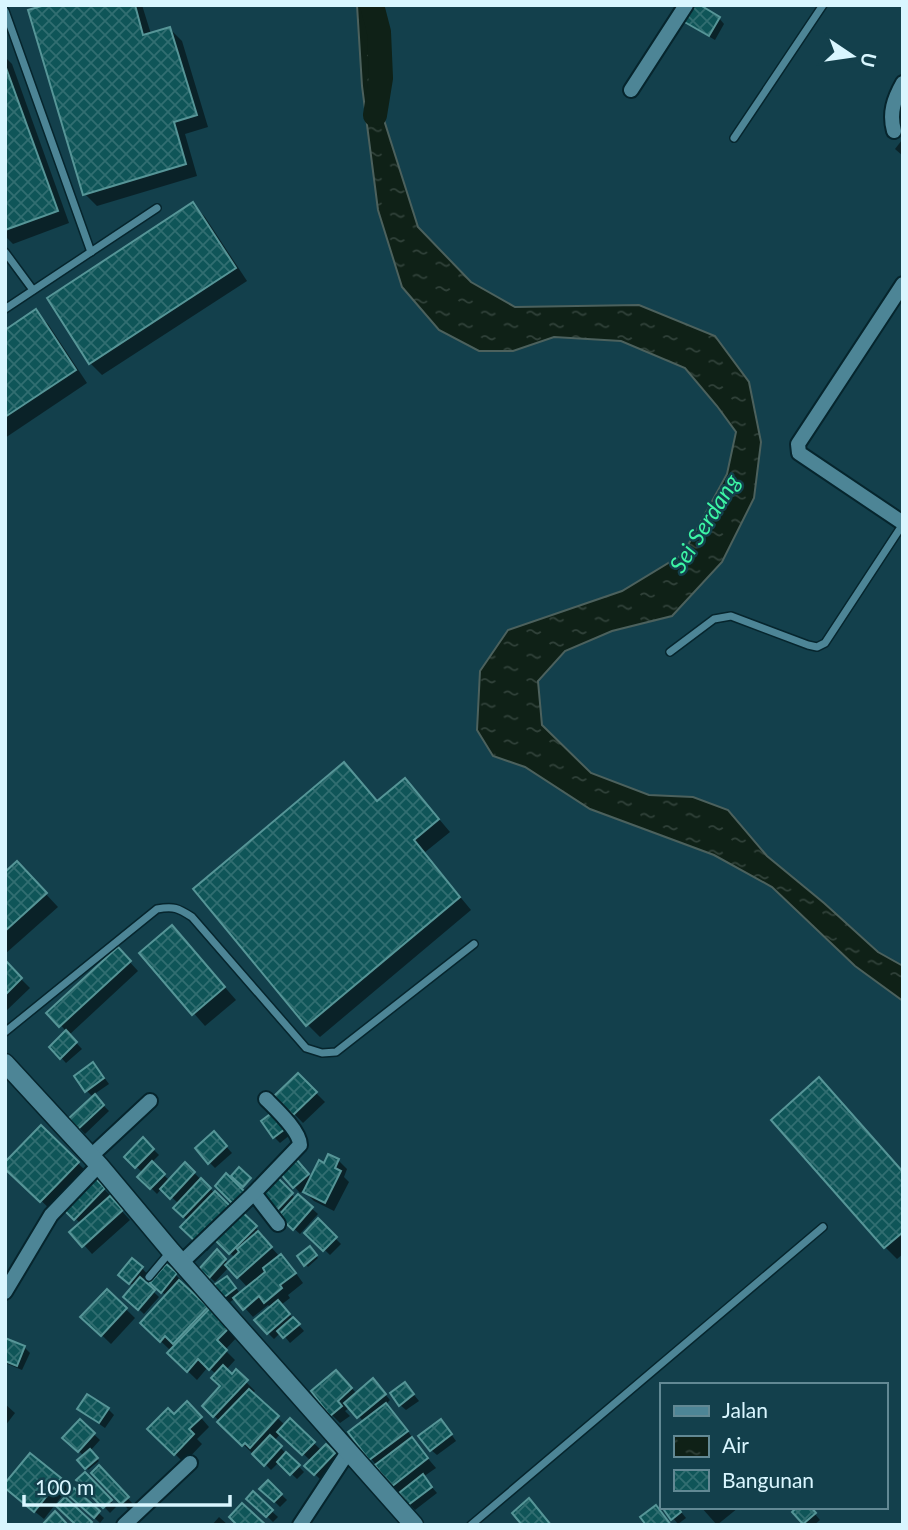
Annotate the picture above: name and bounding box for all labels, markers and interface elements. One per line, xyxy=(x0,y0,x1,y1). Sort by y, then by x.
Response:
north arrow xyxy=(817,21,887,91)
text: U xyxy=(856,50,882,69)
water label: Sei Serdang xyxy=(663,468,746,577)
legend xyxy=(660,1383,887,1509)
text: Jalan xyxy=(722,1397,768,1422)
text: Air xyxy=(722,1432,749,1457)
scale bar xyxy=(24,1464,231,1508)
text: Bangunan xyxy=(722,1467,814,1492)
text: 100 m xyxy=(35,1474,94,1499)

